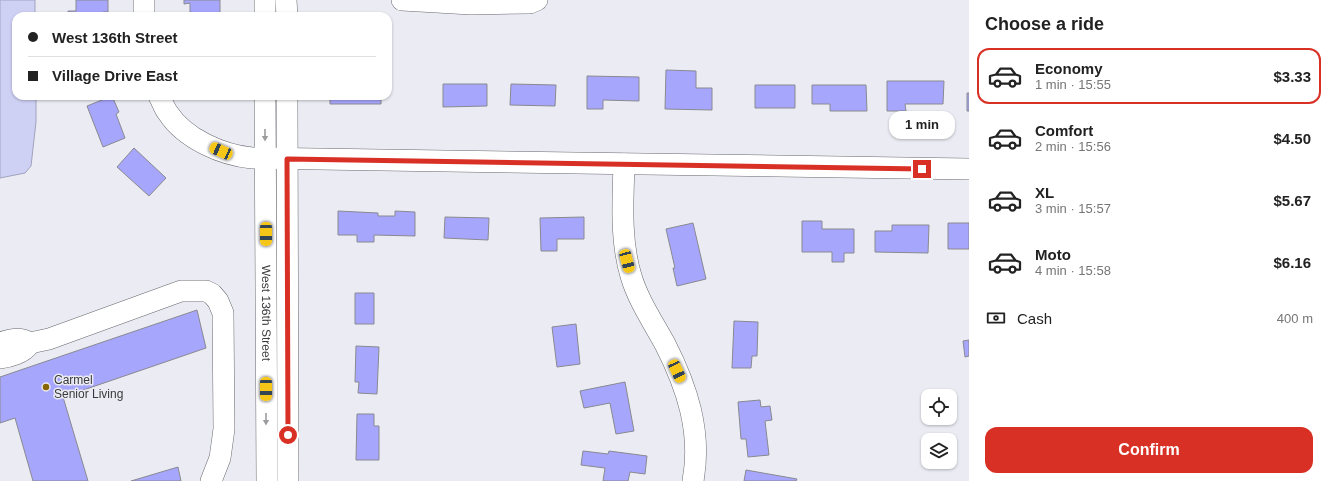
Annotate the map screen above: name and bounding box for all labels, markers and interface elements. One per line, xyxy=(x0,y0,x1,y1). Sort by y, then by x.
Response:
text: Choose a ride xyxy=(985,14,1104,34)
text: West 136th Street xyxy=(52,29,178,46)
icon: car xyxy=(987,58,1023,94)
text: Economy xyxy=(1035,60,1103,77)
text: Village Drive East xyxy=(52,67,178,84)
text: $3.33 xyxy=(1273,68,1311,85)
text: 1 min · 15:55 xyxy=(1035,77,1111,92)
callout: 1 min xyxy=(889,111,955,139)
text: 1 min xyxy=(905,117,939,132)
icon: car xyxy=(987,120,1023,156)
text: Comfort xyxy=(1035,122,1093,139)
one-way arrow xyxy=(262,129,268,142)
text: $4.50 xyxy=(1273,130,1311,147)
text: 2 min · 15:56 xyxy=(1035,139,1111,154)
car xyxy=(208,141,234,161)
route end xyxy=(913,160,931,178)
icon: car xyxy=(987,182,1023,218)
text: XL xyxy=(1035,184,1054,201)
text: $5.67 xyxy=(1273,192,1311,209)
text: 3 min · 15:57 xyxy=(1035,201,1111,216)
car xyxy=(260,222,272,246)
icon: car xyxy=(987,244,1023,280)
text: Moto xyxy=(1035,246,1071,263)
car xyxy=(618,248,636,274)
text: $6.16 xyxy=(1273,254,1311,271)
text: 4 min · 15:58 xyxy=(1035,263,1111,278)
street label: West 136th Street xyxy=(259,265,273,362)
icon: cash xyxy=(985,307,1007,329)
text: Cash xyxy=(1017,310,1052,327)
text: 400 m xyxy=(1277,311,1313,326)
car xyxy=(666,358,688,384)
place label: Carmel Senior Living xyxy=(54,373,123,401)
car xyxy=(260,377,272,401)
marker: Carmel Senior Living xyxy=(41,382,51,392)
map controls xyxy=(921,389,957,469)
button: locate xyxy=(921,389,957,425)
one-way arrow xyxy=(263,413,269,426)
route start xyxy=(279,426,297,444)
button: Confirm xyxy=(985,427,1313,473)
button: layers xyxy=(921,433,957,469)

